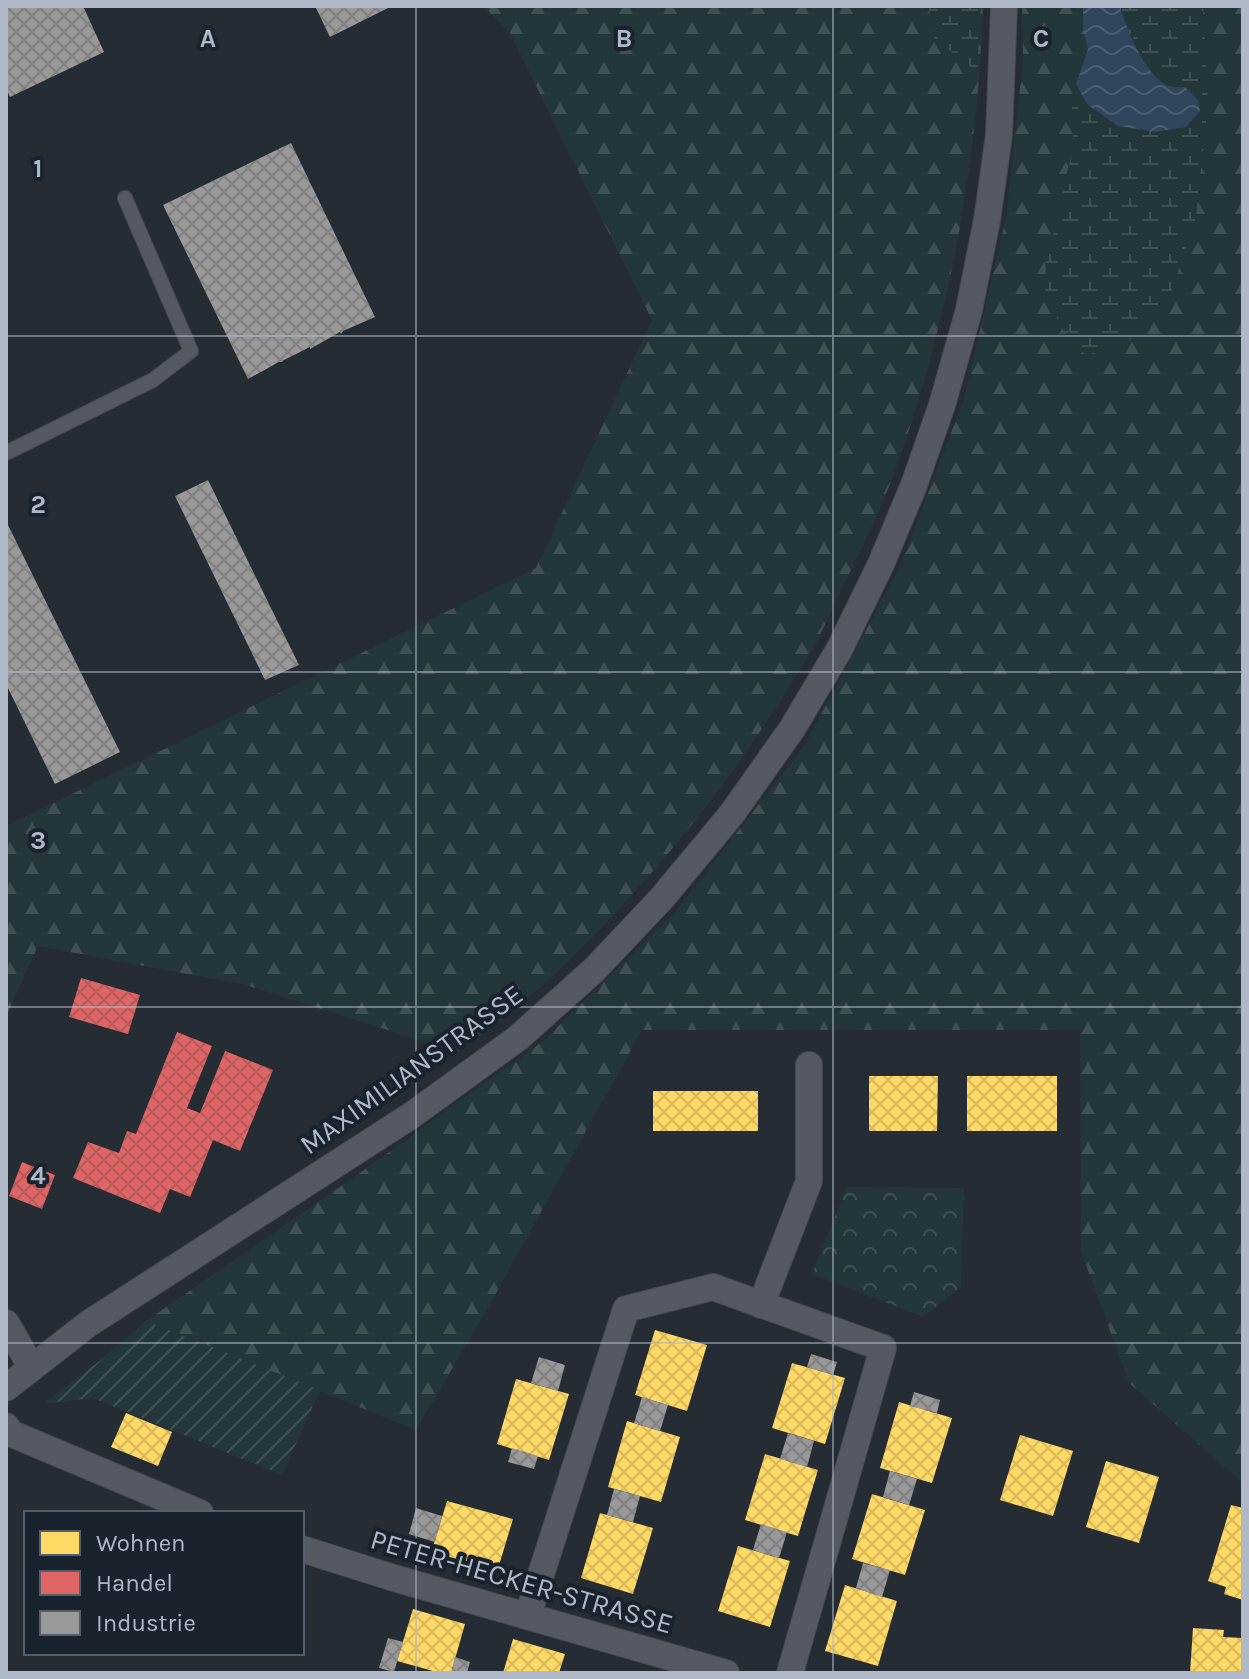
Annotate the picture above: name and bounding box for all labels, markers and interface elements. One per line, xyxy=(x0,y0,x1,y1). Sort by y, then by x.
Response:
text: A xyxy=(200,23,216,54)
text: B xyxy=(616,23,632,54)
text: C xyxy=(1033,23,1049,54)
text: 1 xyxy=(33,153,43,184)
text: 2 xyxy=(30,489,46,520)
text: 3 xyxy=(30,825,46,856)
street label: MAXIMILIANSTRASSE xyxy=(294,978,529,1161)
text: 4 xyxy=(30,1160,46,1191)
legend xyxy=(24,1511,304,1655)
street label: PETER-HECKER-STRASSE xyxy=(367,1522,677,1640)
text: Wohnen xyxy=(96,1529,186,1557)
text: Handel xyxy=(96,1569,173,1597)
text: Industrie xyxy=(96,1609,196,1637)

